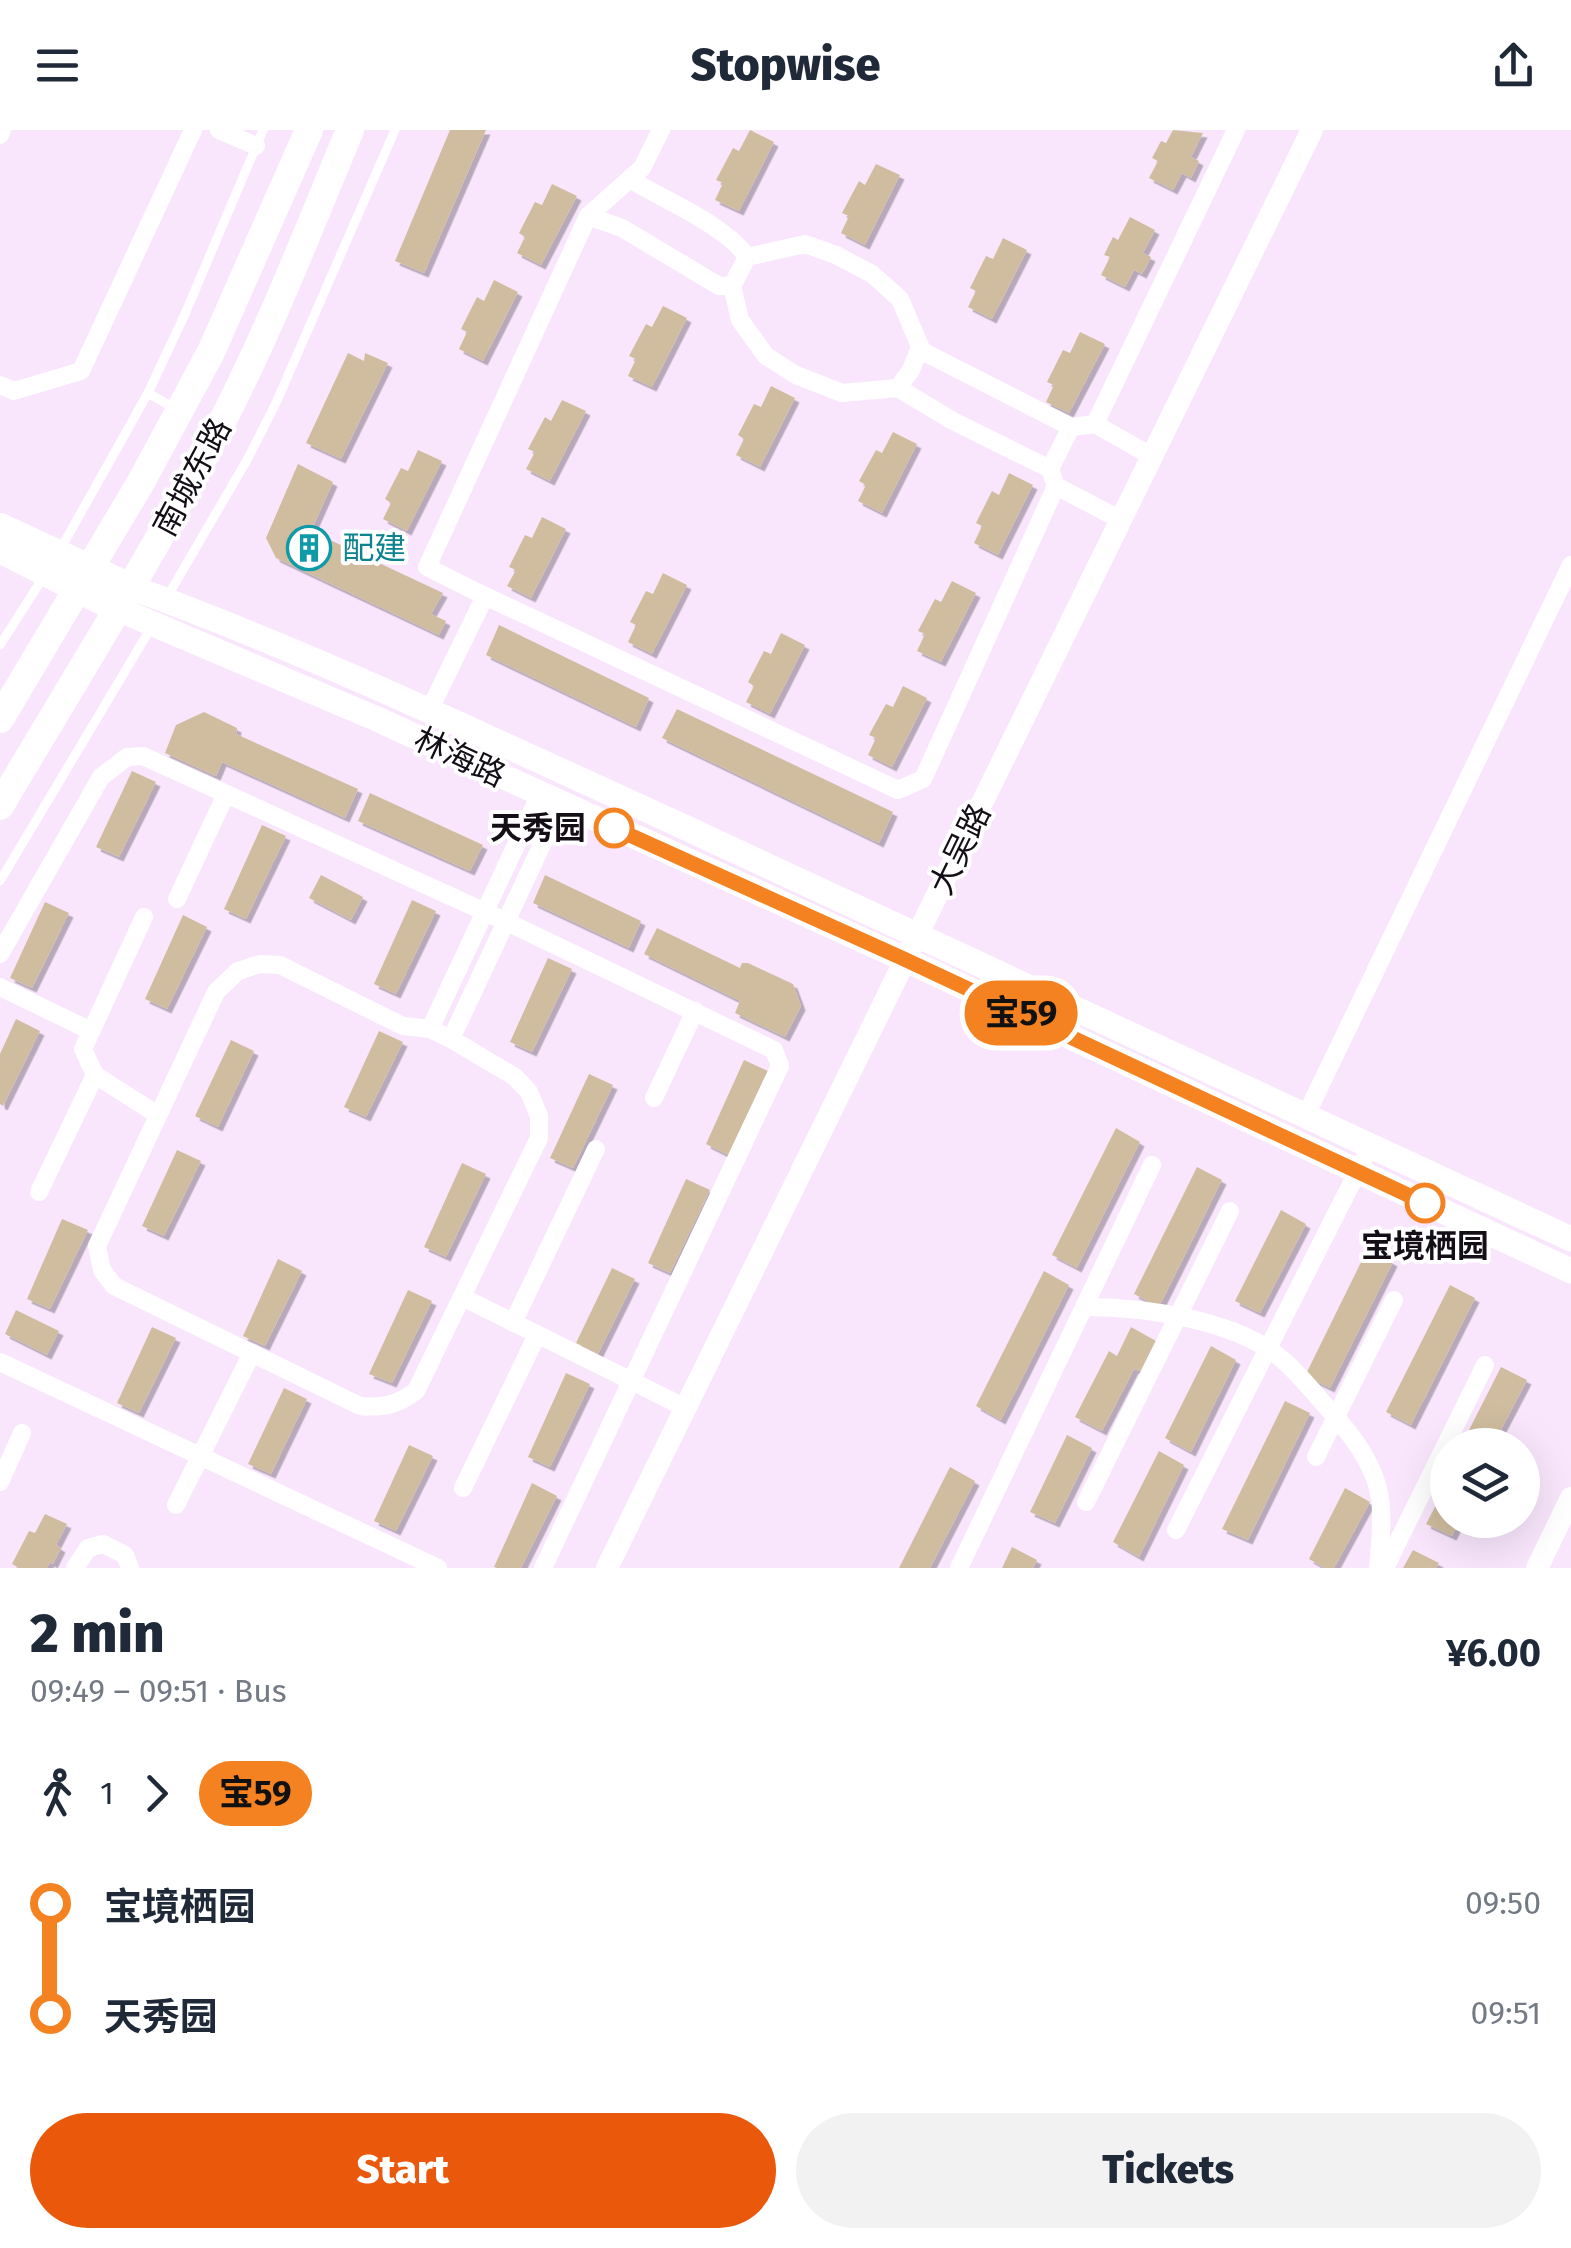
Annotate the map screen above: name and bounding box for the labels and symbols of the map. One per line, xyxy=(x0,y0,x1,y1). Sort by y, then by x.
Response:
street label: 南城东路 xyxy=(145,412,239,542)
building icon: 配建 xyxy=(286,525,332,571)
place label: 配建 xyxy=(342,529,406,567)
street label: 林海路 xyxy=(408,719,512,795)
street label: 大吴路 xyxy=(922,798,998,900)
place label: 天秀园 xyxy=(490,809,586,847)
marker: 天秀园 xyxy=(595,809,633,847)
line badge: 宝59 xyxy=(964,980,1078,1046)
marker: 宝境栖园 xyxy=(1406,1184,1444,1222)
place label: 宝境栖园 xyxy=(1361,1227,1489,1265)

